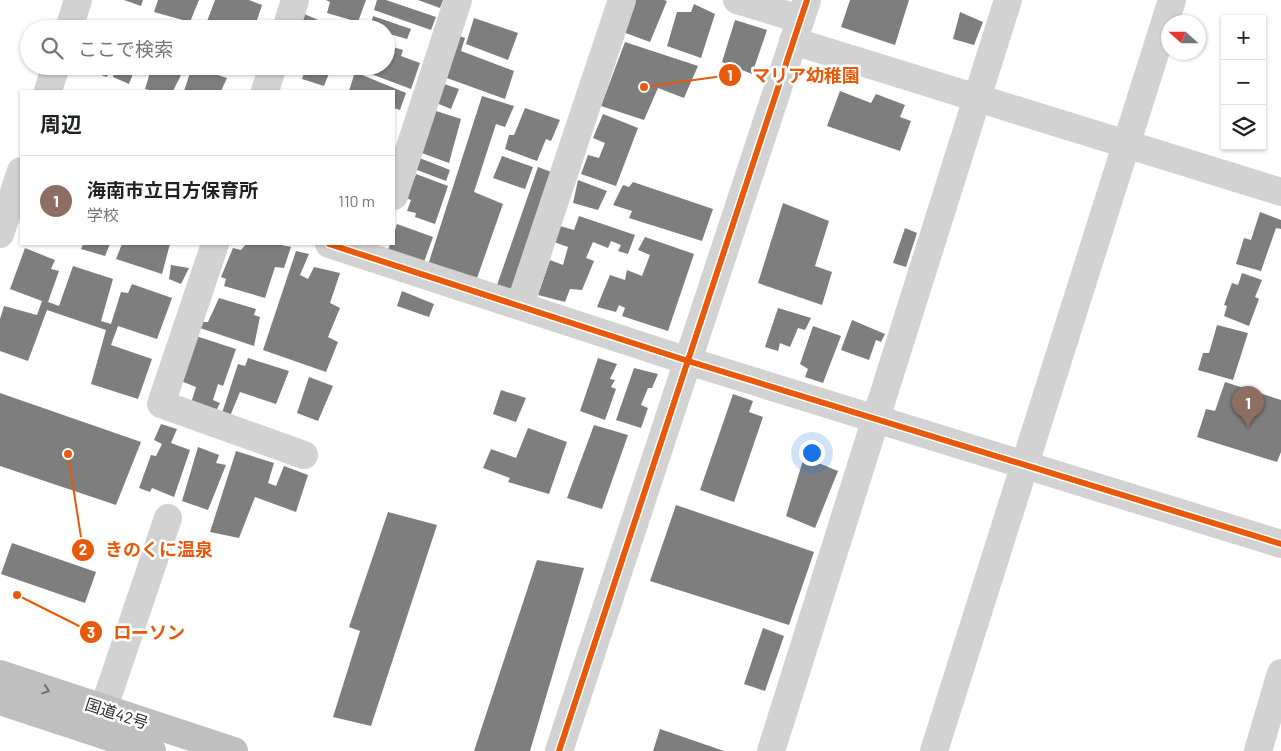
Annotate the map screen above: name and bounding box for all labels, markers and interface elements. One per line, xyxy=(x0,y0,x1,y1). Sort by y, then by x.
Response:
north arrow xyxy=(1161,15,1206,60)
map controls xyxy=(1221,15,1266,150)
button: + xyxy=(1221,15,1266,60)
search box xyxy=(20,20,395,75)
icon: search xyxy=(38,34,66,62)
text: ここで検索 xyxy=(78,37,173,60)
callout: マリア幼稚園 xyxy=(717,59,870,92)
button: − xyxy=(1221,60,1266,105)
text: マリア幼稚園 xyxy=(752,64,860,86)
text: 1 xyxy=(727,66,733,84)
button: layers xyxy=(1221,105,1266,150)
text: 周辺 xyxy=(40,111,82,136)
text: 海南市立日方保育所 xyxy=(87,178,258,201)
text: 1 xyxy=(53,191,59,210)
text: 110 m xyxy=(338,191,375,210)
text: 学校 xyxy=(87,205,119,224)
pin: 1 xyxy=(1232,386,1264,427)
your location xyxy=(799,440,825,466)
callout: きのくに温泉 xyxy=(70,533,223,566)
text: きのくに温泉 xyxy=(105,538,213,560)
text: 2 xyxy=(79,540,87,558)
callout: ローソン xyxy=(78,616,195,649)
text: ローソン xyxy=(113,621,185,643)
text: 3 xyxy=(87,623,95,641)
one-way arrow xyxy=(42,684,50,694)
street label: 国道42号 xyxy=(83,694,151,732)

